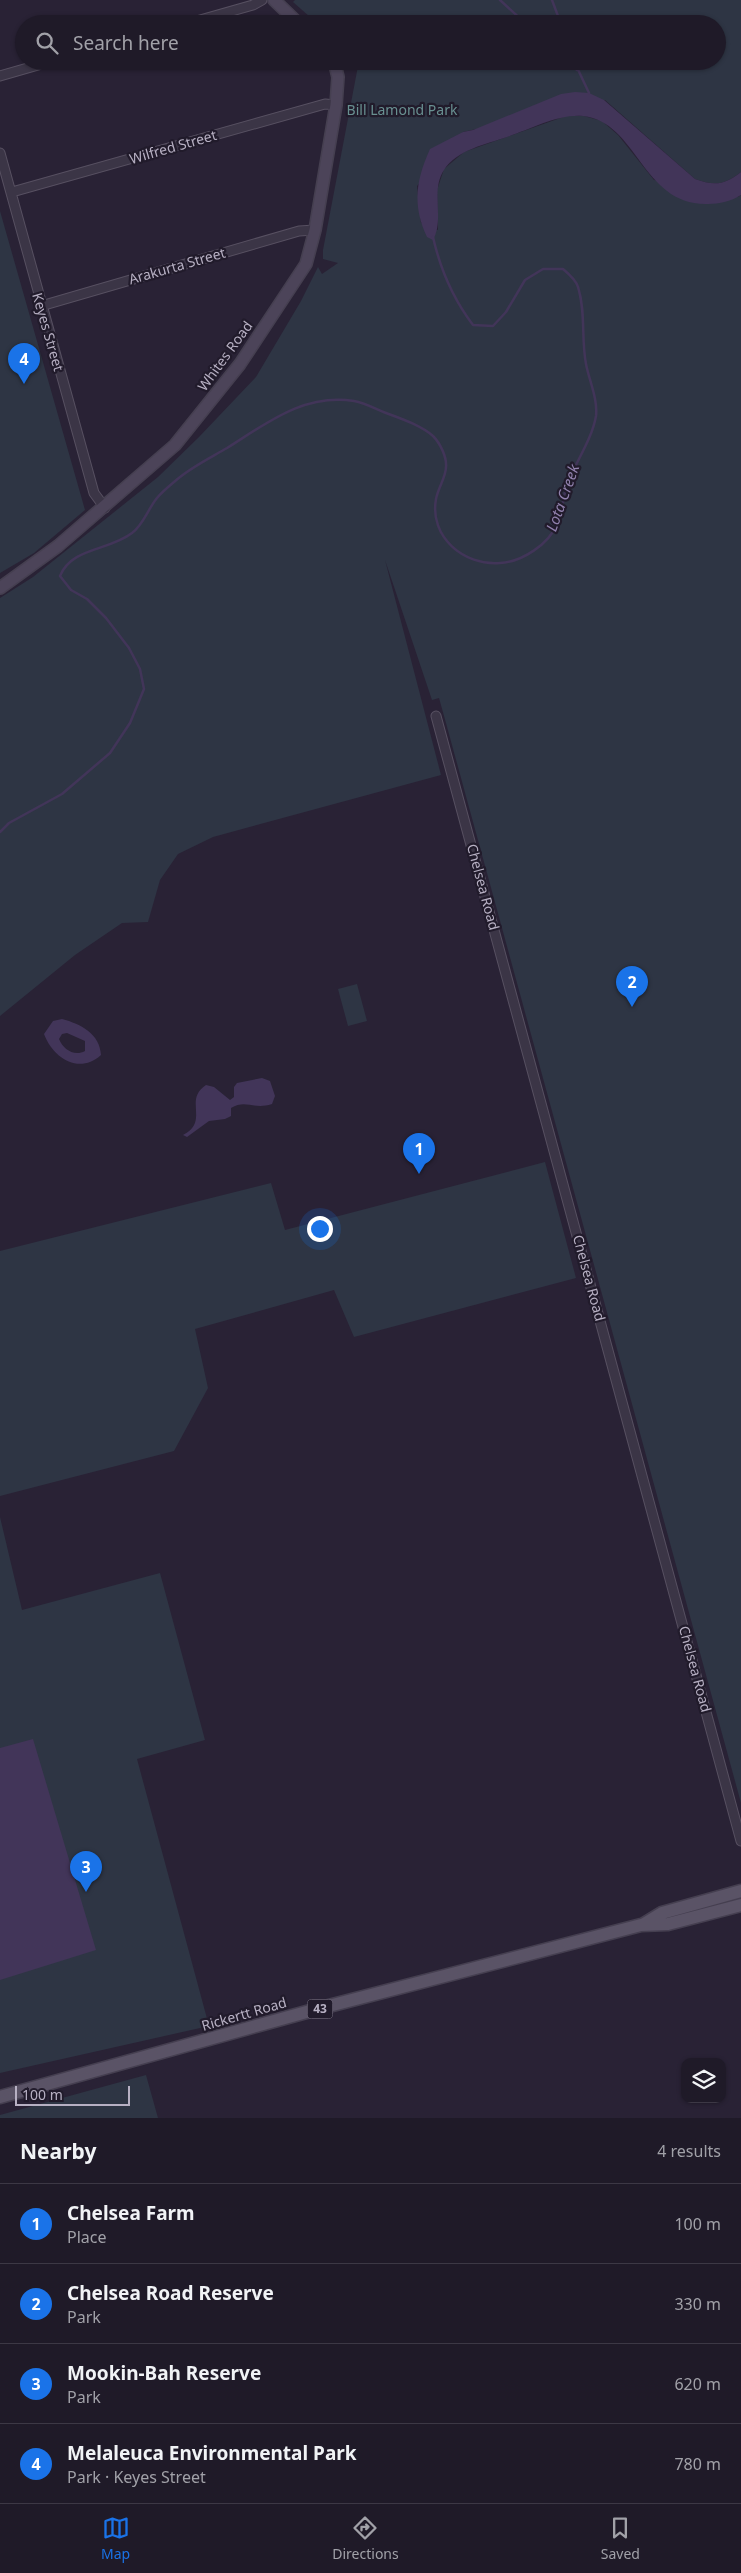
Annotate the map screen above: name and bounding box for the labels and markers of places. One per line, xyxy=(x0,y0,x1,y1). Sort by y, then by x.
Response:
pin: 4 xyxy=(8,343,40,384)
pin: 2 xyxy=(616,966,648,1007)
pin: 1 xyxy=(403,1133,435,1174)
pin: 3 xyxy=(70,1851,102,1892)

